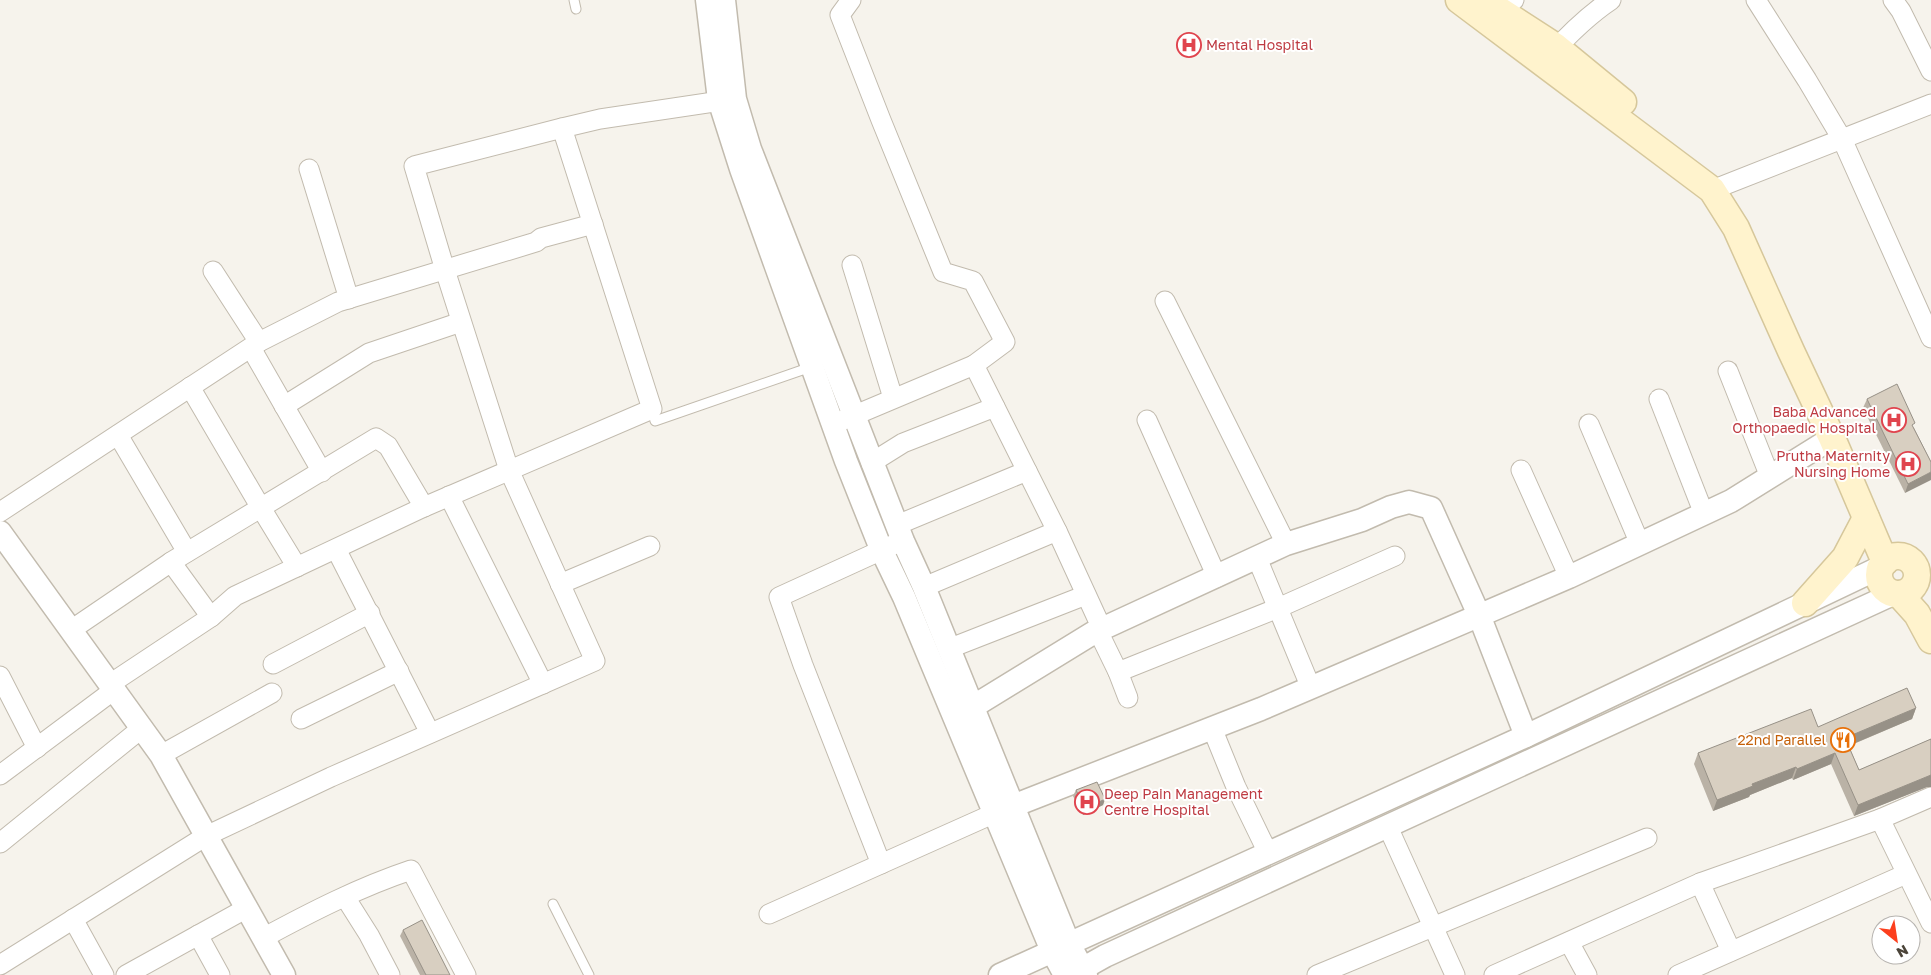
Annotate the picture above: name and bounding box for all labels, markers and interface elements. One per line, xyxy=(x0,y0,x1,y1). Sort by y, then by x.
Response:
hospital icon: Mental Hospital xyxy=(1176,32,1202,58)
place label: Mental Hospital xyxy=(1206,36,1313,53)
place label: Baba Advanced Orthopaedic Hospital xyxy=(1732,403,1876,436)
hospital icon: Baba Advanced Orthopaedic Hospital xyxy=(1881,407,1907,433)
place label: Prutha Maternity Nursing Home xyxy=(1776,447,1890,480)
hospital icon: Prutha Maternity Nursing Home xyxy=(1895,451,1921,477)
restaurant icon: 22nd Parallel xyxy=(1830,727,1856,753)
place label: 22nd Parallel xyxy=(1737,731,1826,748)
place label: Deep Pain Management Centre Hospital xyxy=(1104,785,1263,818)
hospital icon: Deep Pain Management Centre Hospital xyxy=(1074,789,1100,815)
north arrow xyxy=(1871,915,1921,965)
text: N xyxy=(1894,942,1912,962)

